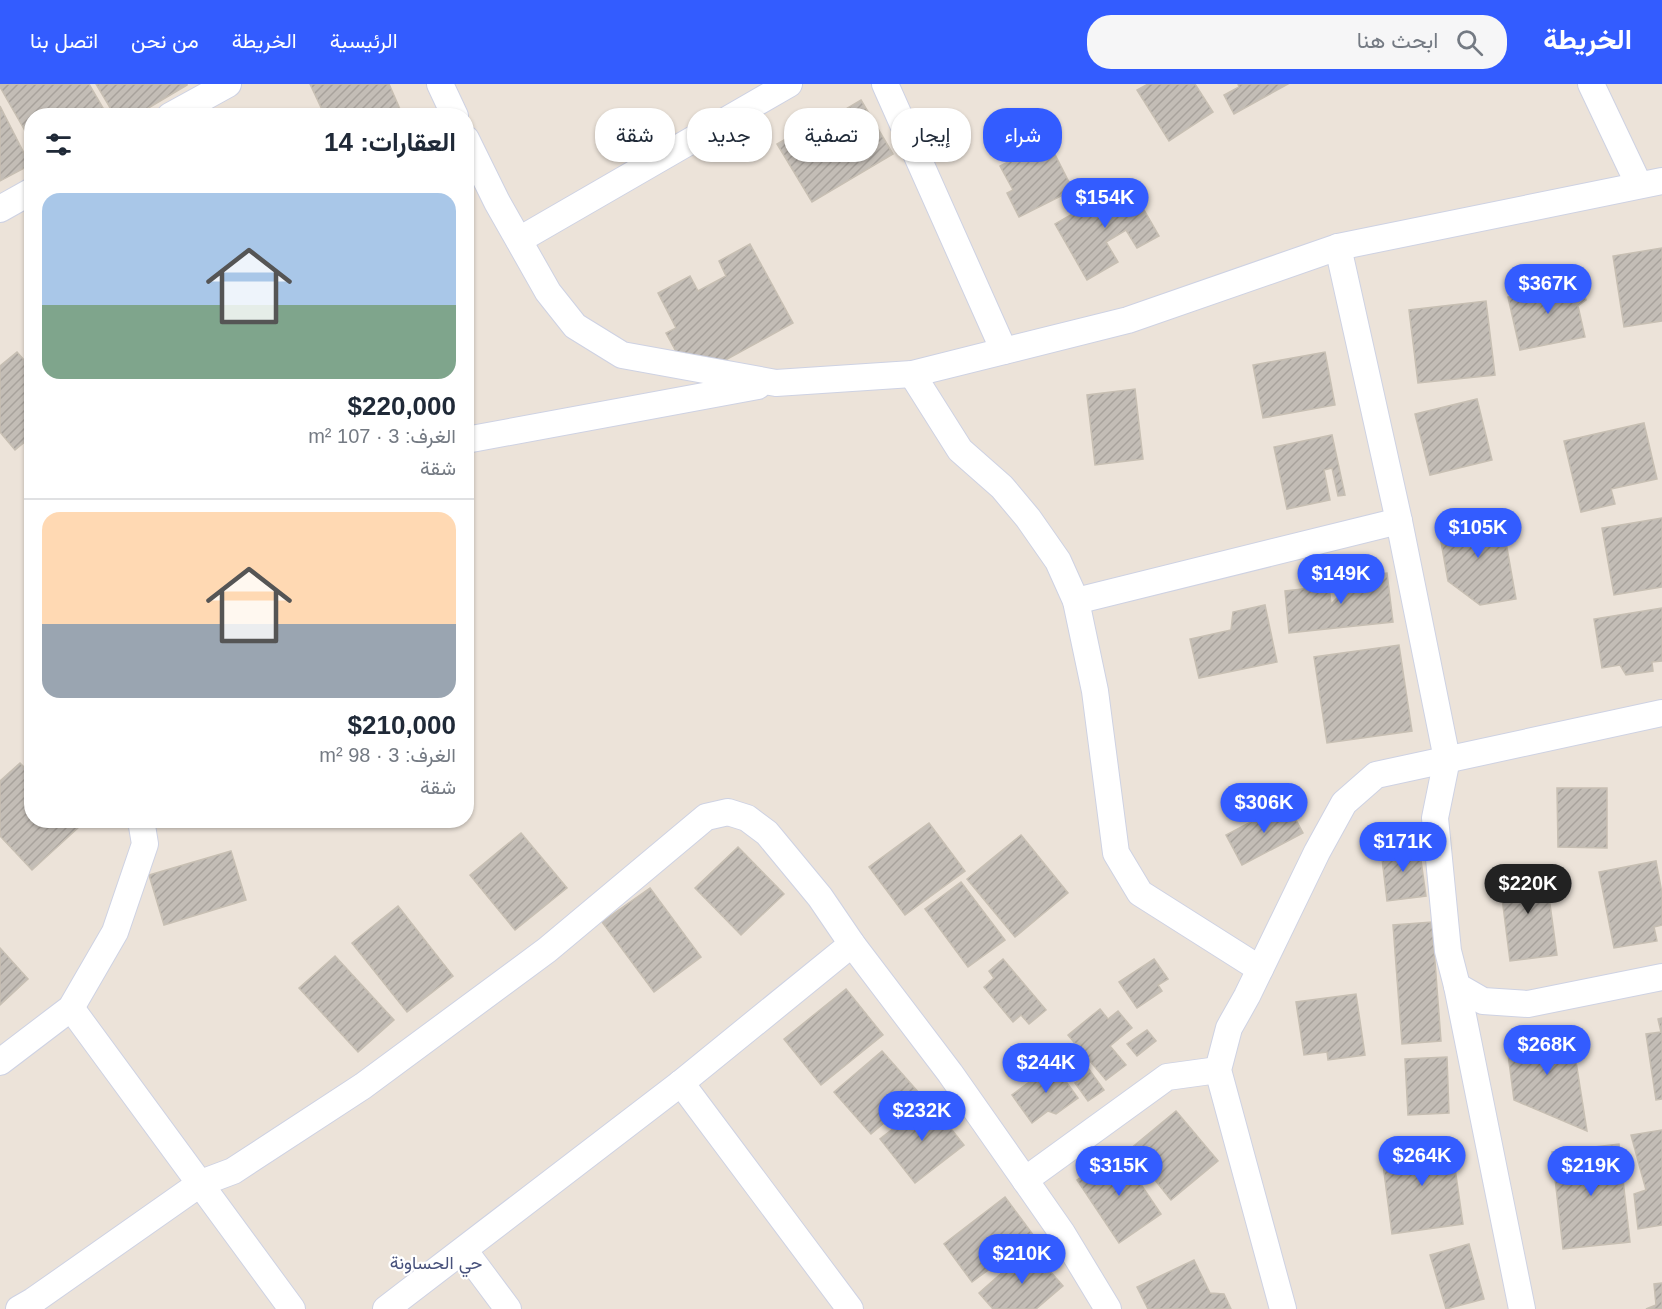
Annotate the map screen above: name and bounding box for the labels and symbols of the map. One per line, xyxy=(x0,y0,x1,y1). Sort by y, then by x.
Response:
pin: $154K xyxy=(1063,178,1147,229)
pin: $367K xyxy=(1506,264,1590,315)
pin: $105K xyxy=(1436,508,1520,559)
pin: $149K xyxy=(1299,554,1383,605)
pin: $306K xyxy=(1222,783,1306,834)
pin: $171K xyxy=(1361,822,1445,873)
pin: $220K xyxy=(1486,864,1570,915)
pin: $268K xyxy=(1505,1025,1589,1076)
pin: $244K xyxy=(1004,1043,1088,1094)
pin: $232K xyxy=(880,1091,964,1142)
pin: $264K xyxy=(1380,1136,1464,1187)
pin: $315K xyxy=(1077,1146,1161,1197)
pin: $219K xyxy=(1549,1146,1633,1197)
pin: $210K xyxy=(980,1234,1064,1285)
district label: حي الحساونة xyxy=(390,1253,482,1278)

